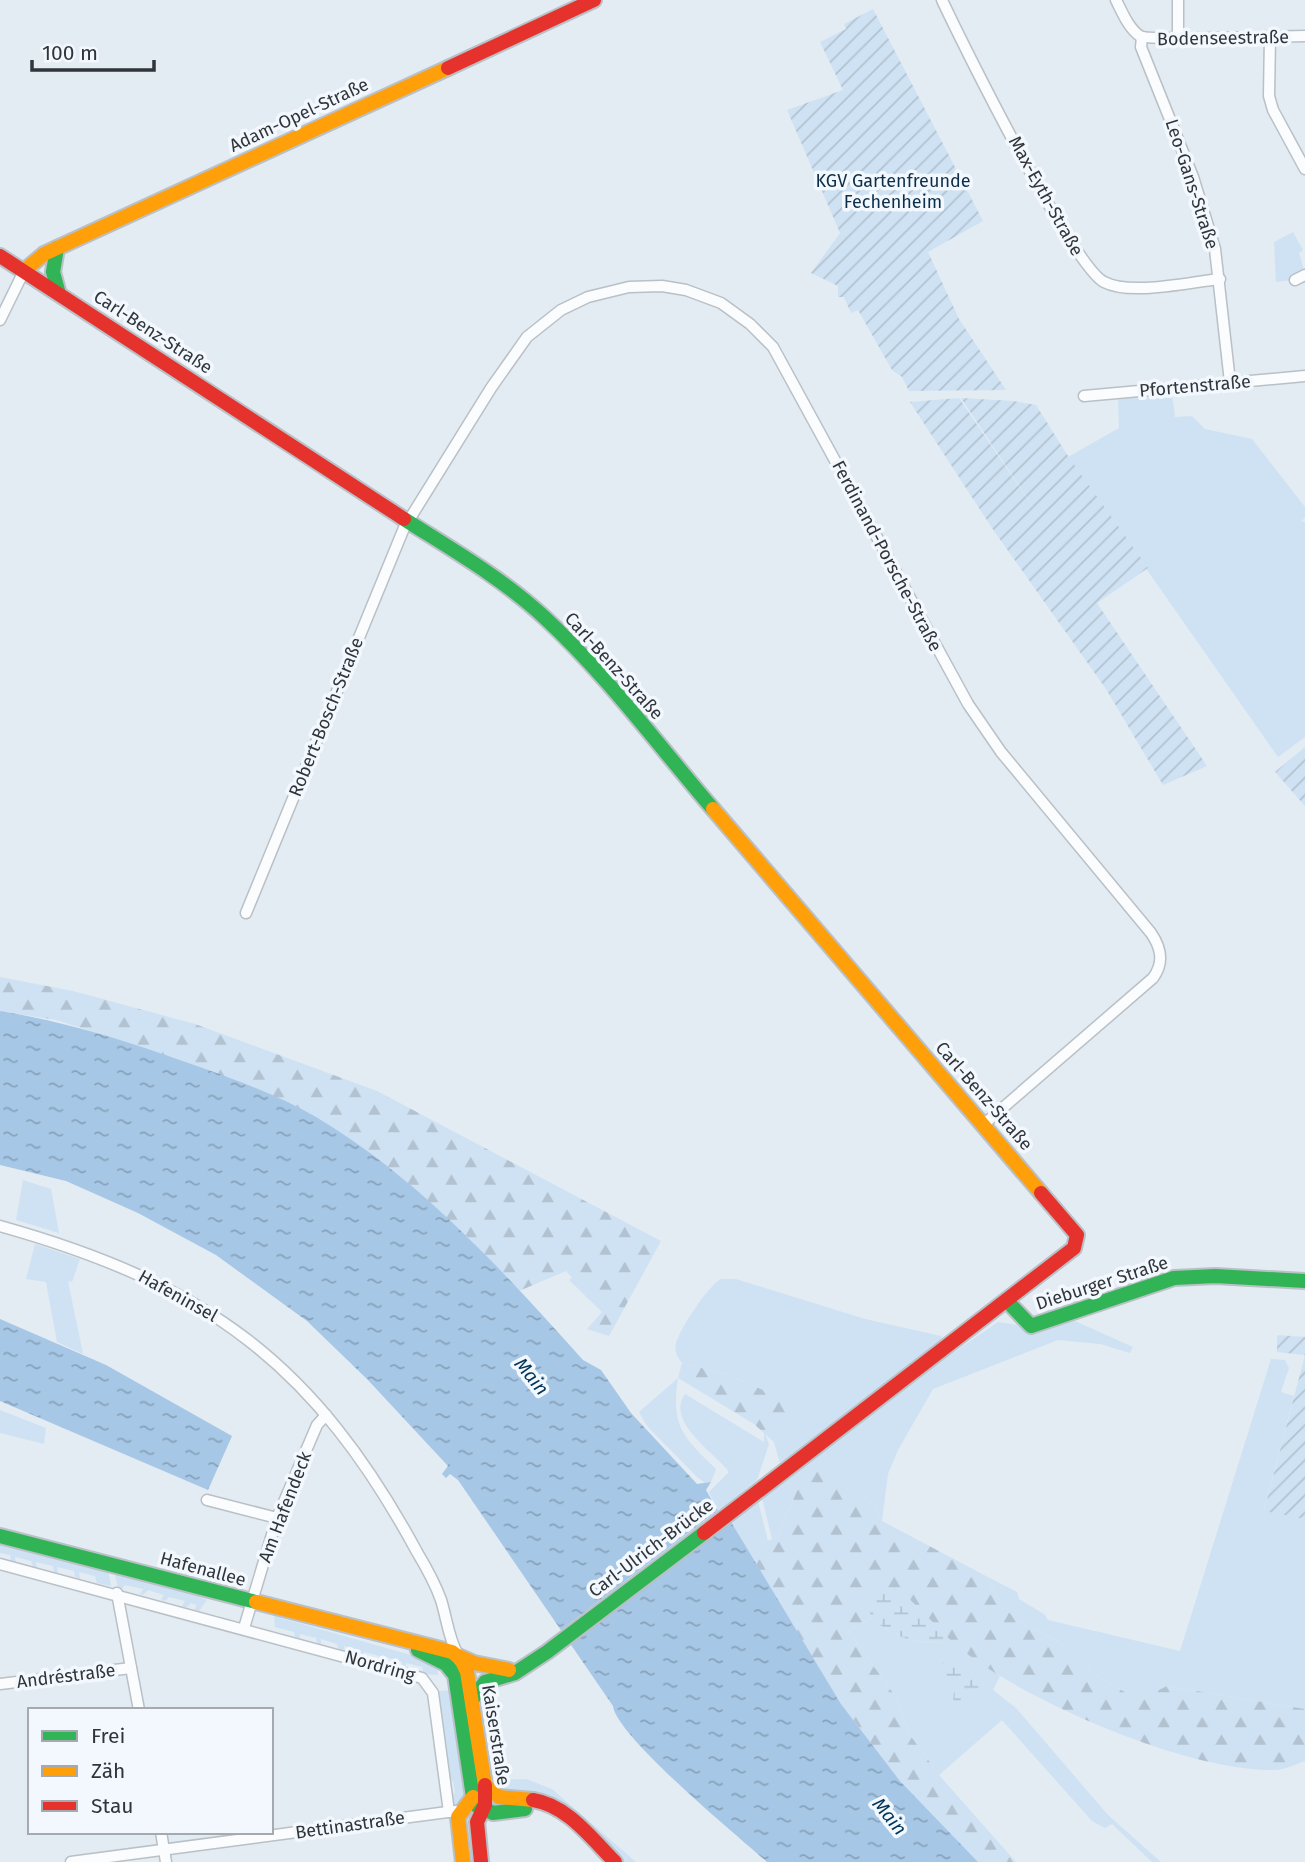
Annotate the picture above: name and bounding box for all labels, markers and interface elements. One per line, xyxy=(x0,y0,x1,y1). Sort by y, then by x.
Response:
street label: Bodenseestraße xyxy=(1157,26,1289,50)
scale bar xyxy=(32,28,154,72)
text: 100 m xyxy=(42,40,98,66)
street label: Adam-Opel-Straße xyxy=(226,73,372,157)
street label: Leo-Gans-Straße xyxy=(1161,116,1223,252)
street label: Max-Eyth-Straße xyxy=(1004,132,1088,260)
park label: KGV Gartenfreunde Fechenheim xyxy=(815,170,971,213)
street label: Carl-Benz-Straße xyxy=(90,285,216,379)
street label: Pfortenstraße xyxy=(1138,370,1252,402)
street label: Ferdinand-Porsche-Straße xyxy=(827,457,947,655)
street label: Carl-Benz-Straße xyxy=(560,608,668,724)
street label: Robert-Bosch-Straße xyxy=(284,634,368,800)
street label: Carl-Benz-Straße xyxy=(931,1037,1037,1155)
street label: Dieburger Straße xyxy=(1033,1251,1171,1315)
street label: Hafeninsel xyxy=(134,1265,222,1327)
water label: Main xyxy=(510,1353,554,1400)
street label: Am Hafendeck xyxy=(254,1448,317,1566)
street label: Carl-Ulrich-Brücke xyxy=(584,1494,718,1602)
street label: Hafenallee xyxy=(158,1547,248,1591)
street label: Nordring xyxy=(342,1646,418,1687)
street label: Andréstraße xyxy=(15,1659,117,1693)
street label: Kaiserstraße xyxy=(477,1683,515,1787)
legend xyxy=(28,1708,273,1834)
text: Frei xyxy=(91,1723,125,1749)
text: Zäh xyxy=(91,1758,125,1784)
text: Stau xyxy=(91,1793,134,1819)
water label: Main xyxy=(868,1793,912,1840)
street label: Bettinastraße xyxy=(294,1806,406,1844)

